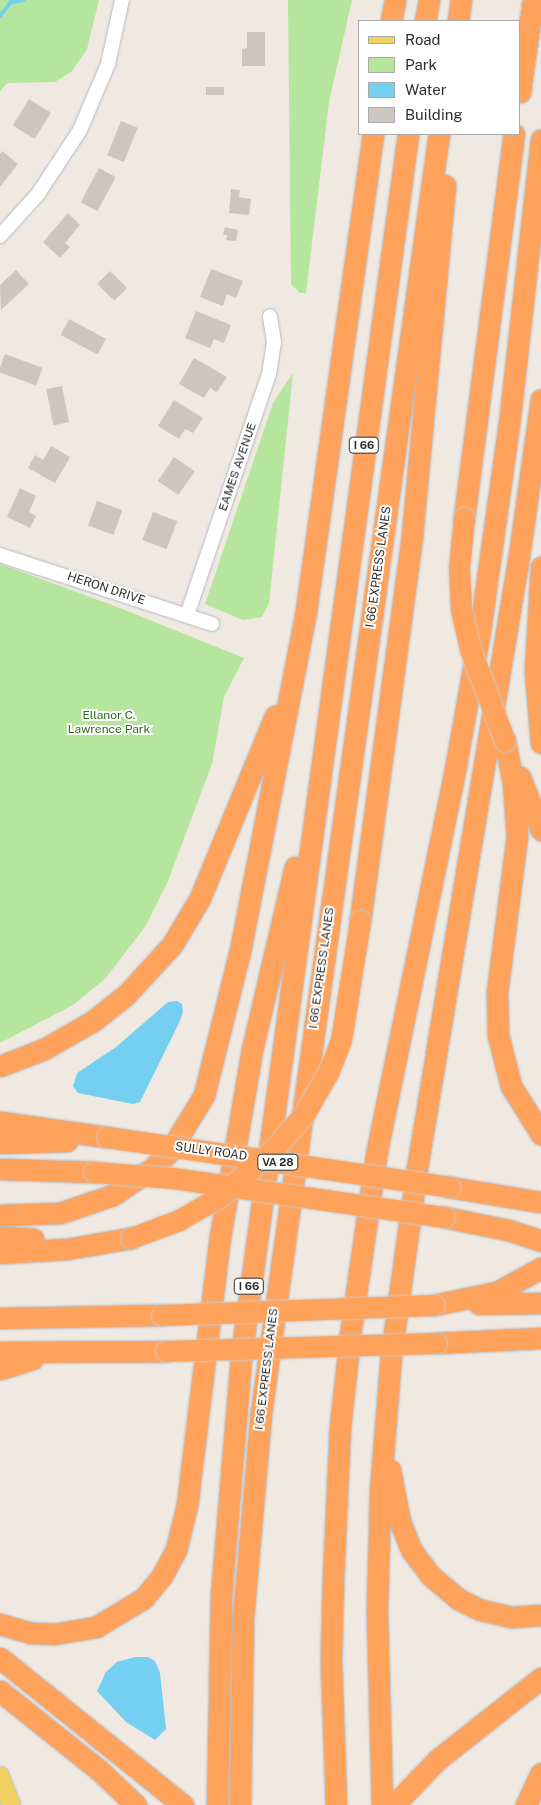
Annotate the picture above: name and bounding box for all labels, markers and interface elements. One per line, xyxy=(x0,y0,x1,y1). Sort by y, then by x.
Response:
legend xyxy=(358,20,521,135)
text: Road xyxy=(405,31,441,48)
text: Park xyxy=(405,56,437,73)
text: Water xyxy=(405,81,447,98)
text: Building xyxy=(405,106,463,123)
street label: EAMES AVENUE xyxy=(216,421,260,513)
road number: I 66 xyxy=(348,436,380,454)
street label: I 66 EXPRESS LANES xyxy=(363,505,395,629)
street label: HERON DRIVE xyxy=(65,570,147,608)
park label: Ellanor C. Lawrence Park xyxy=(68,709,150,737)
street label: I 66 EXPRESS LANES xyxy=(306,906,338,1030)
street label: SULLY ROAD xyxy=(174,1140,248,1164)
road number: VA 28 xyxy=(257,1154,299,1170)
road number: I 66 xyxy=(233,1278,265,1294)
street label: I 66 EXPRESS LANES xyxy=(252,1307,282,1431)

